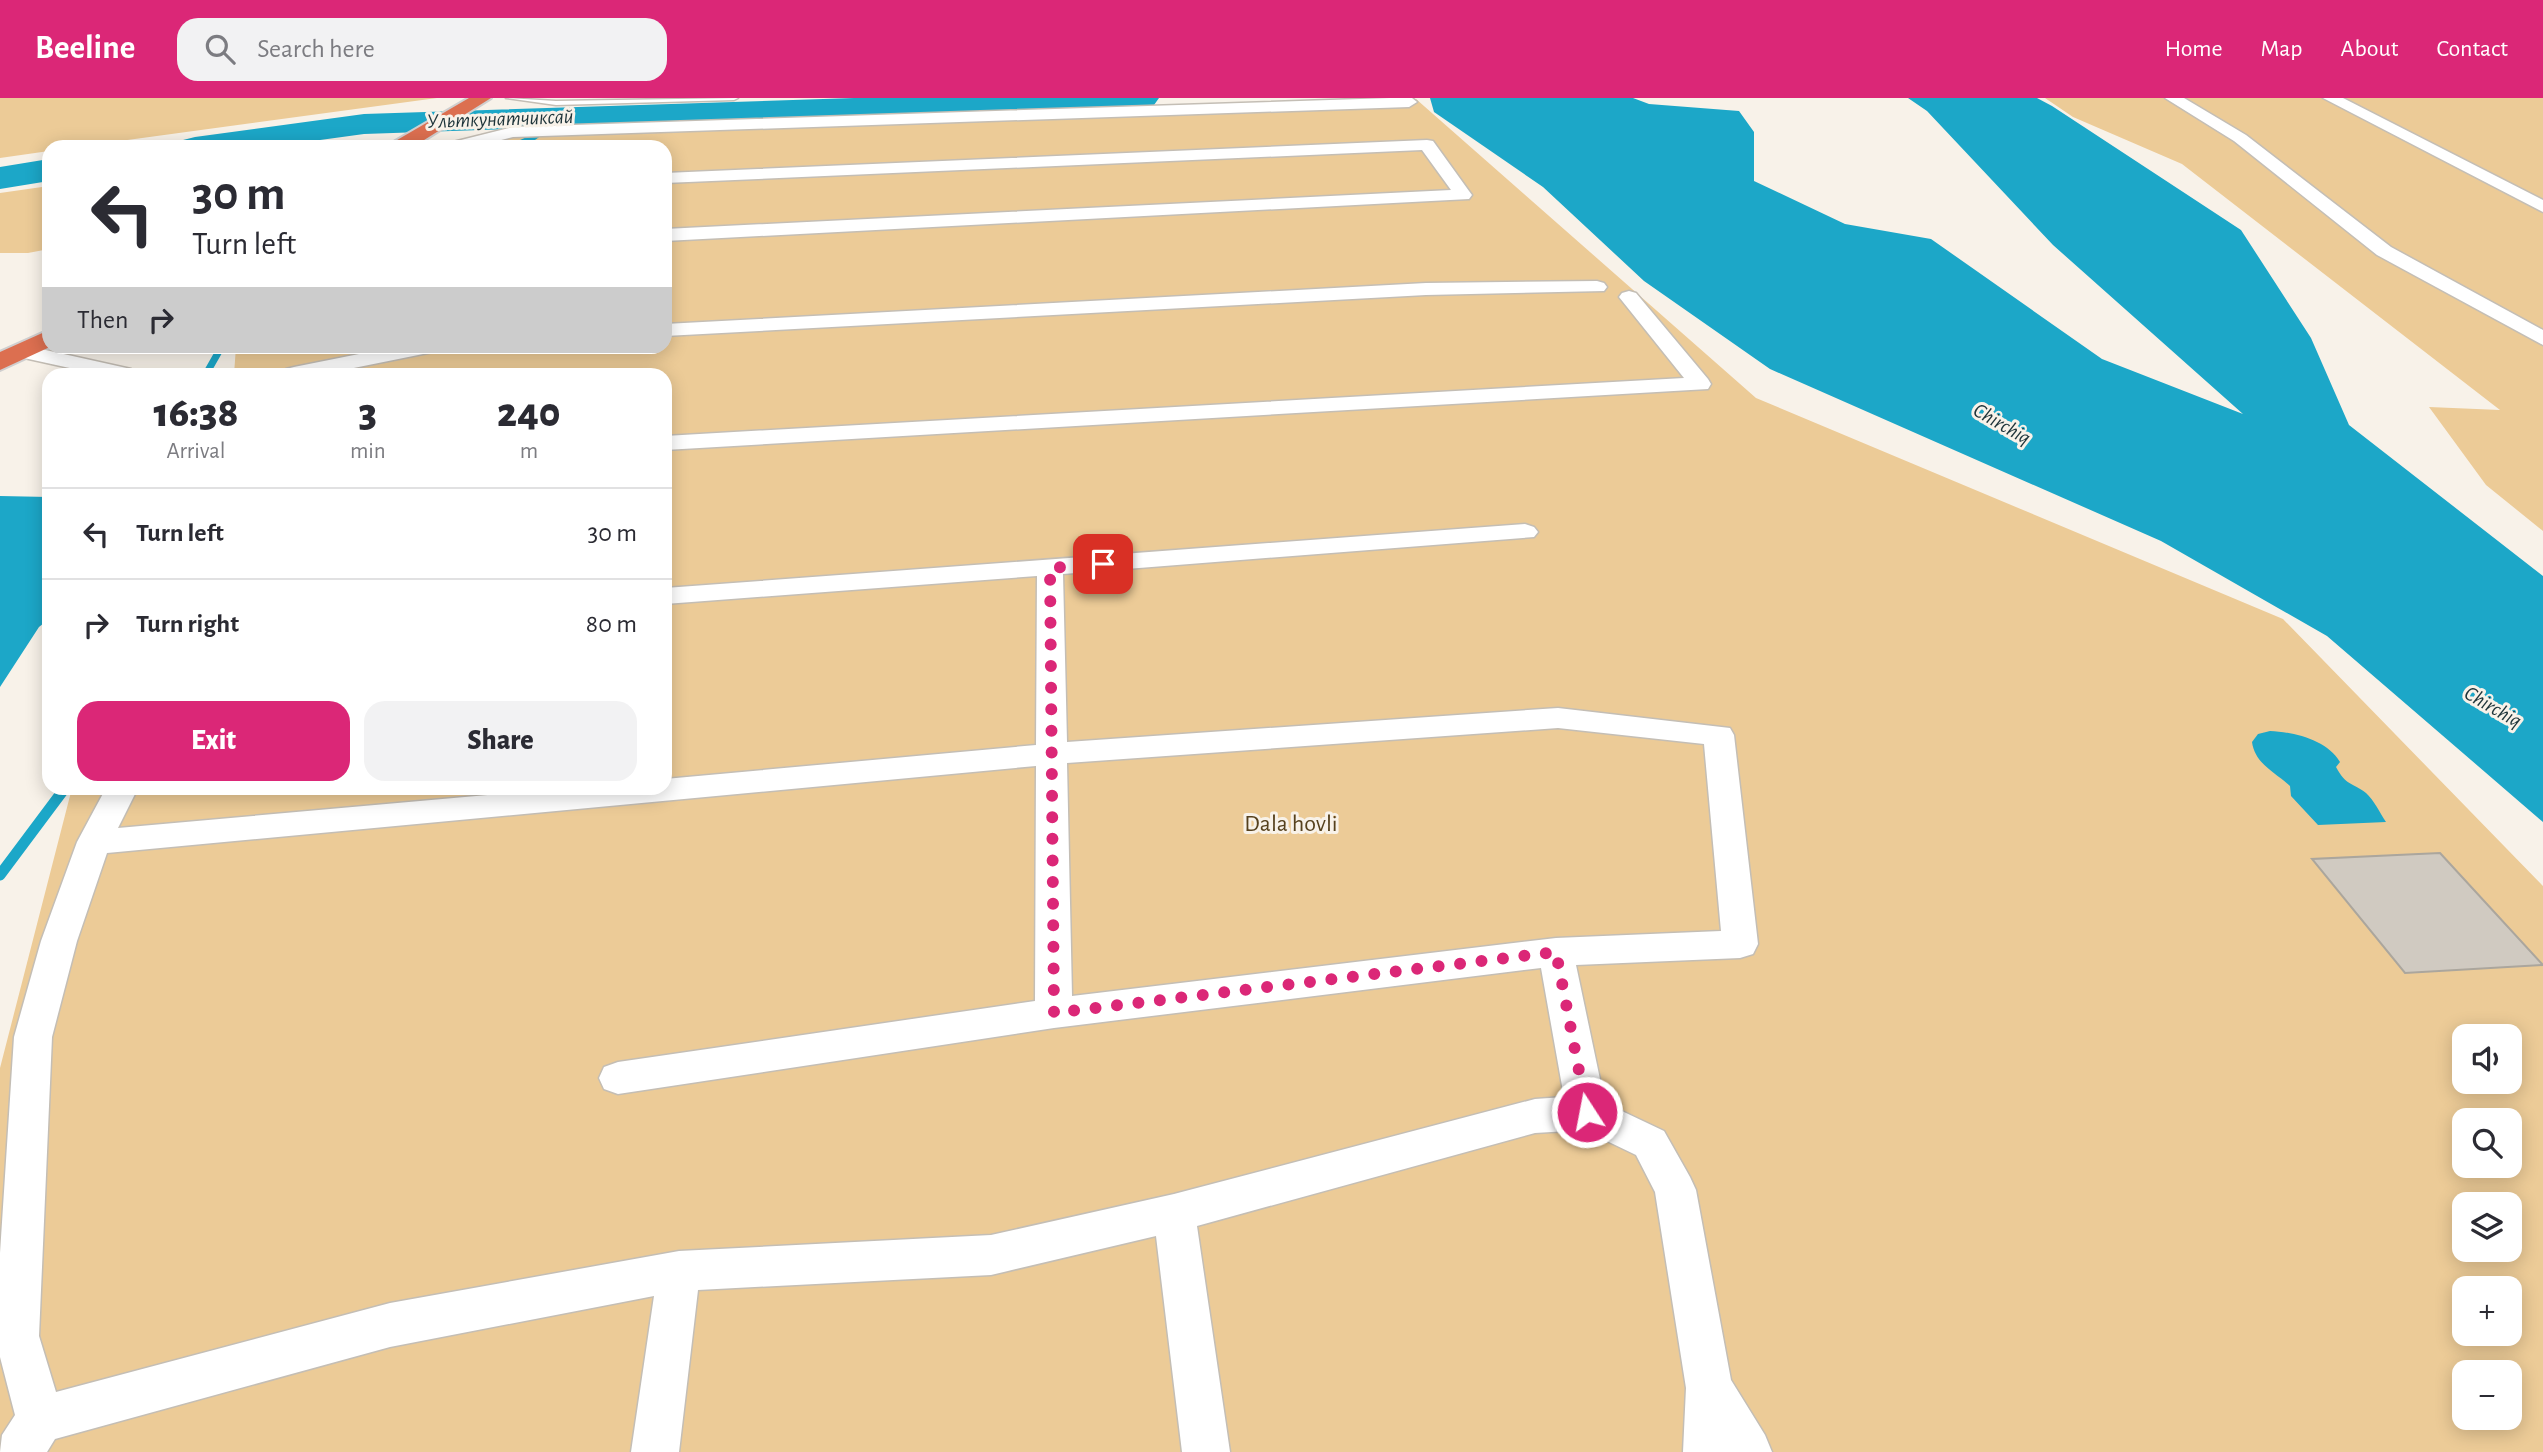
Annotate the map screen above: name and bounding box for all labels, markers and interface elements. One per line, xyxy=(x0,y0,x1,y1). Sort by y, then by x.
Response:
search box xyxy=(177,18,667,81)
icon: search xyxy=(201,30,239,68)
text: Beeline xyxy=(35,32,135,65)
text: Search here xyxy=(257,36,375,62)
text: Home xyxy=(2165,37,2223,61)
text: Map xyxy=(2261,37,2303,61)
text: About xyxy=(2341,37,2398,61)
text: Contact xyxy=(2436,37,2508,61)
water label: Ульткунатчиксай xyxy=(426,106,574,132)
icon: left xyxy=(77,168,168,259)
text: 30 m xyxy=(192,170,286,219)
text: Turn left xyxy=(192,228,296,260)
icon: right xyxy=(142,301,180,339)
text: Then xyxy=(77,307,128,333)
text: 16:38 xyxy=(153,392,239,434)
text: 3 xyxy=(359,392,377,434)
text: 240 xyxy=(497,392,561,434)
water label: Chirchiq xyxy=(1970,399,2034,449)
text: Arrival xyxy=(166,440,226,463)
text: min xyxy=(350,440,386,463)
text: m xyxy=(520,440,538,463)
icon: left xyxy=(77,515,115,553)
text: Turn left xyxy=(136,520,224,546)
text: 30 m xyxy=(587,520,637,546)
pin xyxy=(1073,534,1133,594)
icon: arrive xyxy=(1084,545,1122,583)
icon: right xyxy=(77,606,115,644)
text: Turn right xyxy=(136,611,239,637)
text: 80 m xyxy=(586,611,637,637)
water label: Chirchiq xyxy=(2461,682,2525,732)
button: Exit xyxy=(77,701,350,781)
button: Share xyxy=(364,701,637,781)
park label: Dala hovli xyxy=(1244,812,1338,836)
map controls xyxy=(2452,1024,2522,1430)
button: sound xyxy=(2452,1024,2522,1094)
position arrow xyxy=(1550,1075,1624,1149)
button: search xyxy=(2452,1108,2522,1178)
button: layers xyxy=(2452,1192,2522,1262)
button: + xyxy=(2452,1276,2522,1346)
button: − xyxy=(2452,1360,2522,1430)

